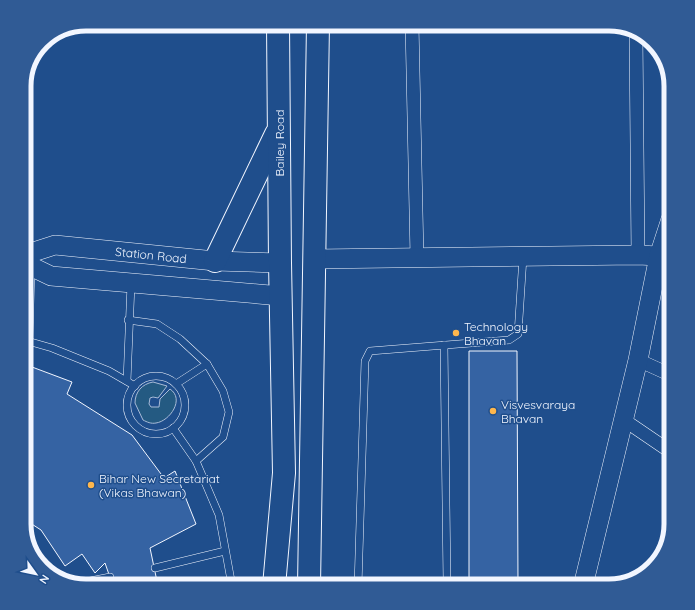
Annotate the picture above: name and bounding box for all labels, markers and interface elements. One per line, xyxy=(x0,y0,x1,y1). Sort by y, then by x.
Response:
street label: Bailey Road xyxy=(272,110,287,176)
street label: Station Road xyxy=(114,244,188,266)
place label: Technology Bhavan xyxy=(464,319,528,348)
marker: Technology Bhavan xyxy=(451,328,461,338)
place label: Visvesvaraya Bhavan xyxy=(501,397,575,426)
marker: Visvesvaraya Bhavan xyxy=(488,406,498,416)
place label: Bihar New Secretariat (Vikas Bhawan) xyxy=(99,471,220,500)
marker: Bihar New Secretariat (Vikas Bhawan) xyxy=(86,480,96,490)
north arrow xyxy=(16,554,56,594)
text: N xyxy=(36,572,52,587)

